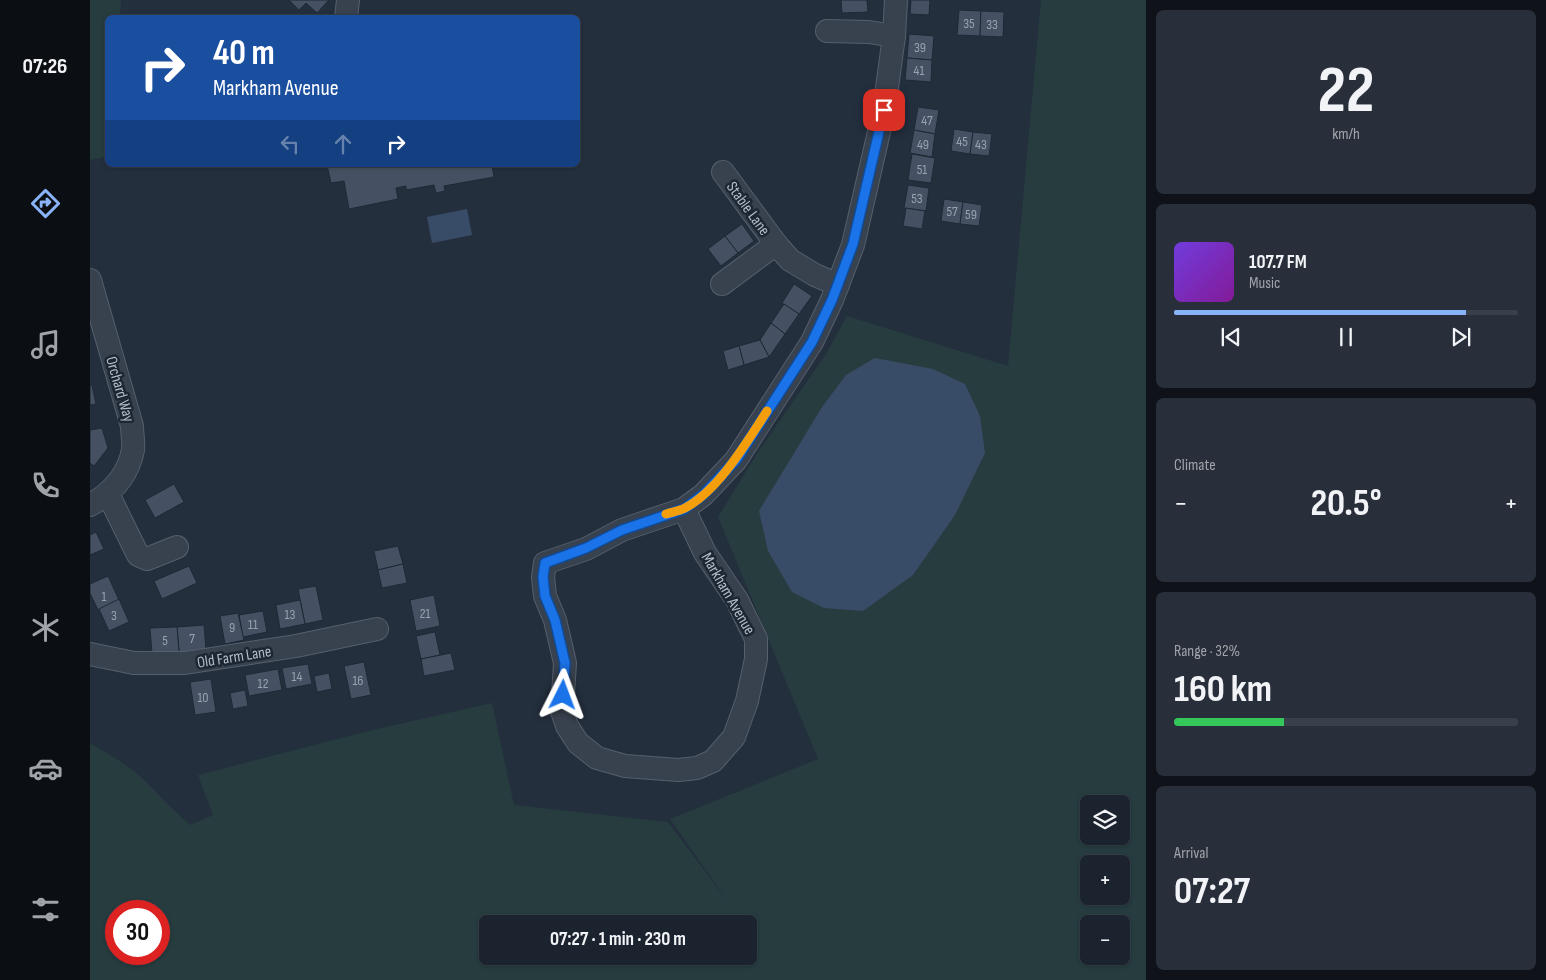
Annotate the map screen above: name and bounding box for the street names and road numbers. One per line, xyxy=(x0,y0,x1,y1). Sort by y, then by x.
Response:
street label: Stable Lane xyxy=(722,178,774,239)
street label: Orchard Way xyxy=(101,354,138,424)
street label: Markham Avenue xyxy=(697,549,759,638)
street label: Old Farm Lane xyxy=(196,642,273,673)

